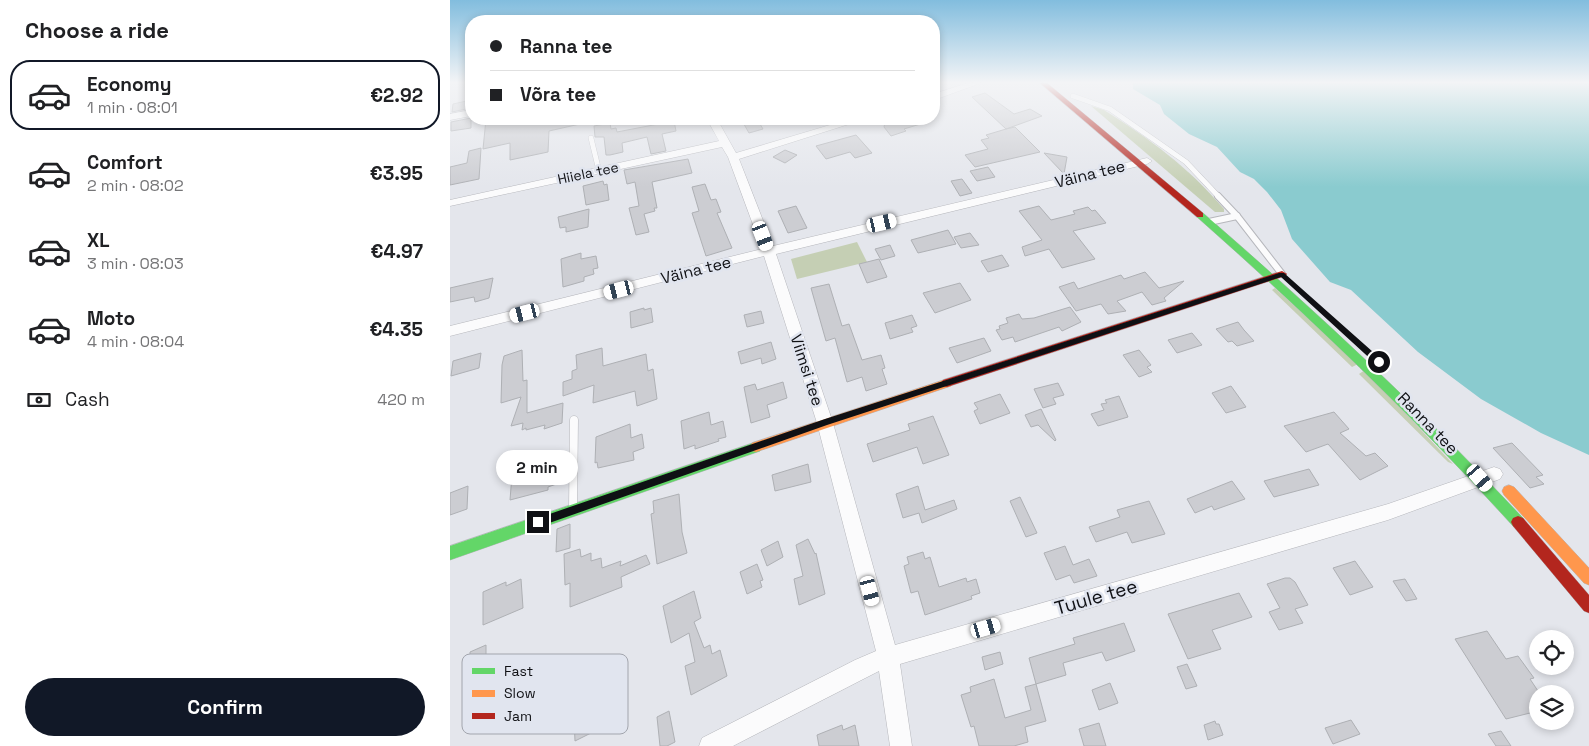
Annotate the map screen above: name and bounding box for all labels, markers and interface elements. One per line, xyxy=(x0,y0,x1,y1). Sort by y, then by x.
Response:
text: Choose a ride xyxy=(25,16,169,44)
text: Ranna tee xyxy=(520,34,612,59)
text: Economy xyxy=(87,72,171,97)
icon: car xyxy=(27,73,72,118)
text: Võra tee xyxy=(520,82,596,107)
text: €2.92 xyxy=(370,83,423,108)
text: 1 min · 08:01 xyxy=(87,97,178,118)
text: Comfort xyxy=(87,150,163,175)
icon: car xyxy=(27,151,72,196)
street label: Väina tee xyxy=(1053,155,1127,193)
street label: Hiiela tee xyxy=(556,158,620,188)
text: €3.95 xyxy=(370,161,423,186)
text: 2 min · 08:02 xyxy=(87,175,184,196)
car xyxy=(865,212,898,234)
car xyxy=(750,219,775,253)
text: XL xyxy=(87,228,110,253)
icon: car xyxy=(27,229,72,274)
text: €4.97 xyxy=(371,239,423,264)
street label: Väina tee xyxy=(659,251,733,289)
text: 3 min · 08:03 xyxy=(87,253,184,274)
car xyxy=(602,279,635,301)
car xyxy=(508,302,541,324)
text: Moto xyxy=(87,306,135,331)
icon: car xyxy=(27,307,72,352)
text: €4.35 xyxy=(369,317,423,342)
text: 4 min · 08:04 xyxy=(87,331,184,352)
street label: Viimsi tee xyxy=(786,332,828,408)
route start xyxy=(1368,351,1390,373)
icon: cash xyxy=(25,386,53,414)
text: Cash xyxy=(65,387,110,412)
street label: Ranna tee xyxy=(1393,388,1463,458)
text: 420 m xyxy=(377,389,425,410)
callout: 2 min xyxy=(497,450,579,484)
text: 2 min xyxy=(516,457,558,478)
car xyxy=(1464,462,1495,494)
route end xyxy=(527,511,549,533)
street label: Tuule tee xyxy=(1052,573,1140,621)
car xyxy=(858,575,881,607)
car xyxy=(969,617,1002,639)
map controls xyxy=(1529,630,1574,730)
button: locate xyxy=(1529,630,1574,675)
legend xyxy=(462,654,628,734)
text: Fast xyxy=(504,662,533,680)
button: Confirm xyxy=(25,678,425,736)
text: Slow xyxy=(504,684,536,702)
button: layers xyxy=(1529,685,1574,730)
text: Jam xyxy=(504,707,532,725)

